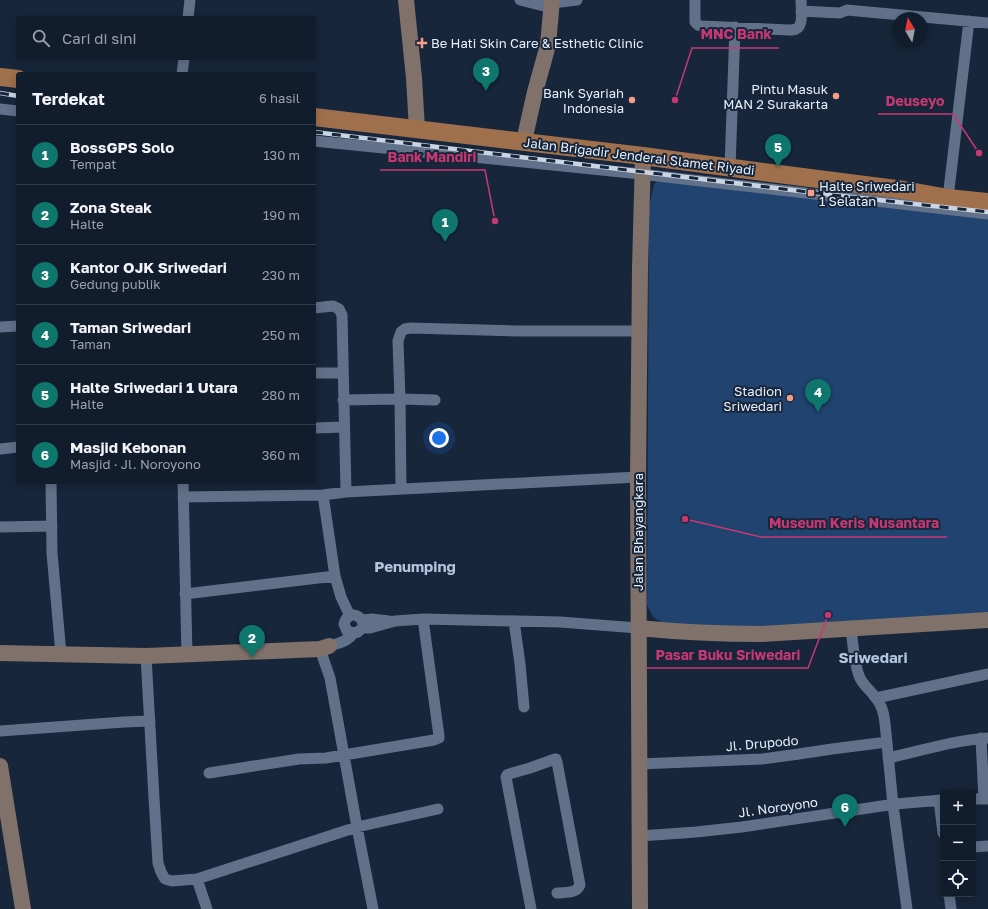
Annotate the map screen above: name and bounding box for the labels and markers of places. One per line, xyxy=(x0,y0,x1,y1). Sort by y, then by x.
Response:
callout: MNC Bank xyxy=(692,22,779,48)
place label: Be Hati Skin Care & Esthetic Clinic xyxy=(431,35,643,51)
marker: Be Hati Skin Care & Esthetic Clinic xyxy=(416,37,428,49)
pin: 3 xyxy=(473,58,499,91)
place label: Pintu Masuk MAN 2 Surakarta xyxy=(723,81,829,112)
place label: Bank Syariah Indonesia xyxy=(543,85,624,116)
callout: Deuseyo xyxy=(878,88,953,114)
marker: Pintu Masuk MAN 2 Surakarta xyxy=(831,91,841,101)
marker: Bank Syariah Indonesia xyxy=(627,95,637,105)
pin: 5 xyxy=(765,134,791,167)
callout: Bank Mandiri xyxy=(380,144,485,170)
place label: Halte Sriwedari 1 Selatan xyxy=(819,178,915,209)
marker: Halte Sriwedari 1 Selatan xyxy=(806,188,816,198)
pin: 1 xyxy=(432,209,458,242)
pin: 4 xyxy=(805,379,831,412)
place label: Stadion Sriwedari xyxy=(723,383,782,414)
marker: Stadion Sriwedari xyxy=(785,393,795,403)
callout: Museum Keris Nusantara xyxy=(761,511,947,537)
pin: 2 xyxy=(239,625,265,658)
callout: Pasar Buku Sriwedari xyxy=(647,642,808,668)
pin: 6 xyxy=(832,794,858,827)

